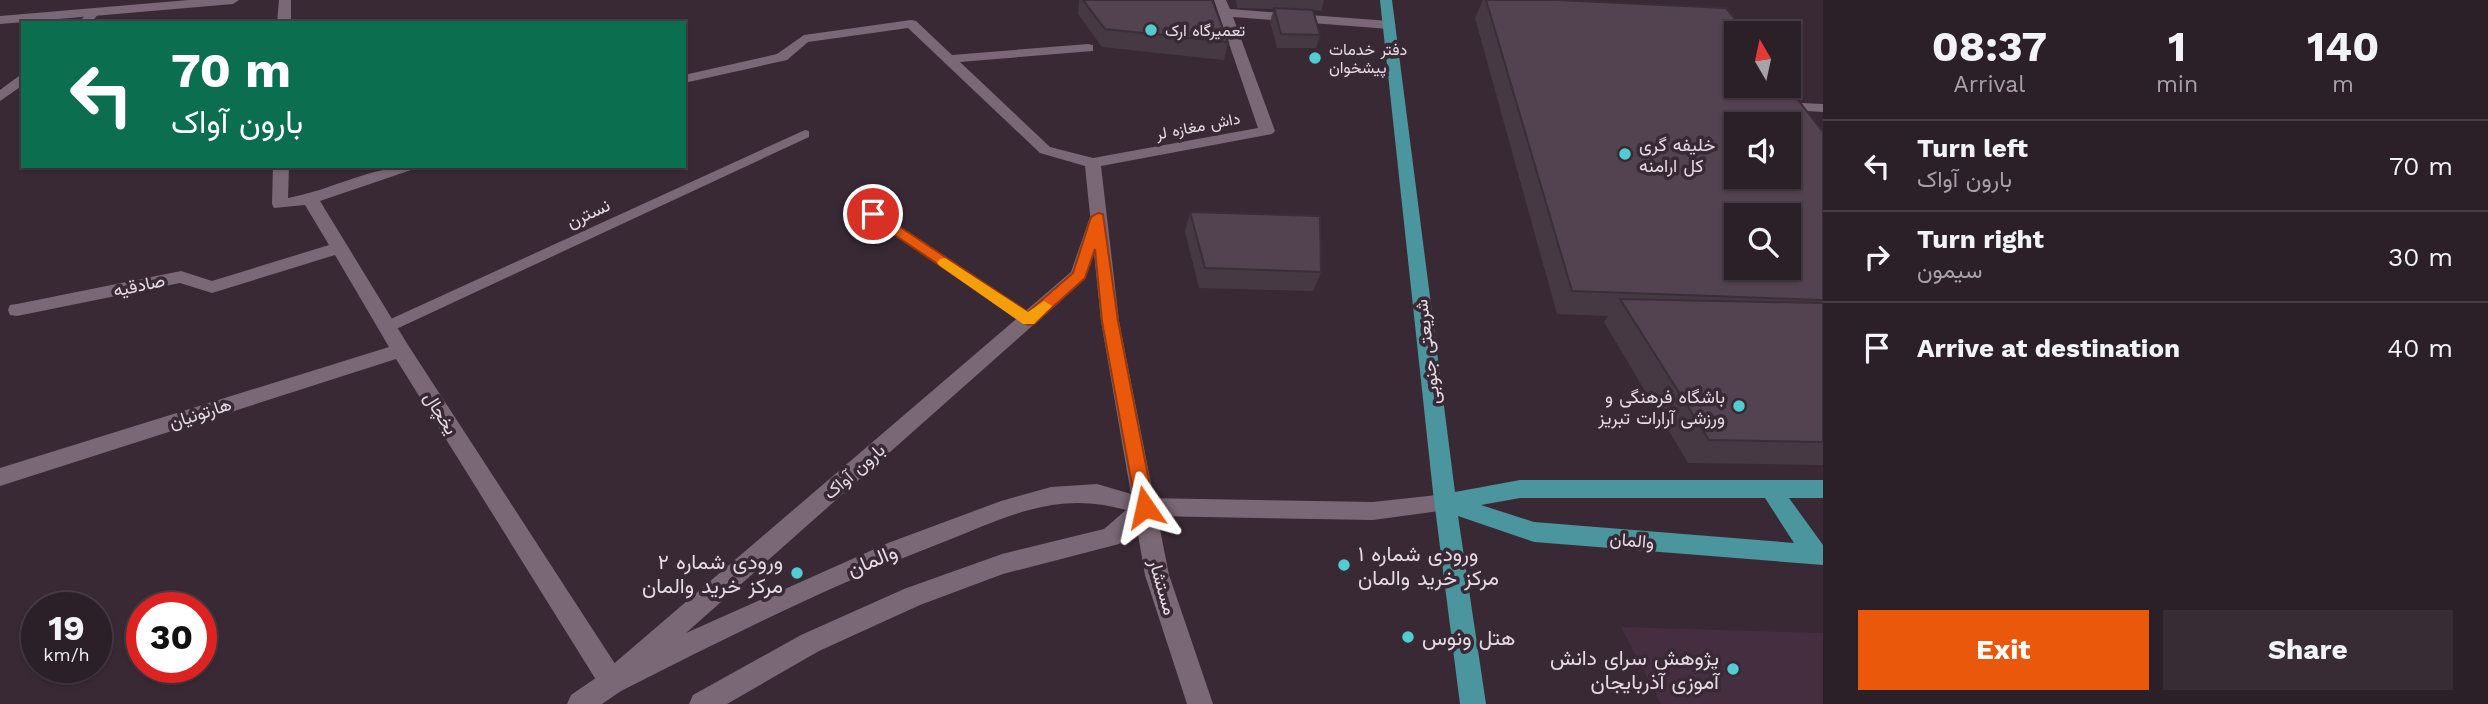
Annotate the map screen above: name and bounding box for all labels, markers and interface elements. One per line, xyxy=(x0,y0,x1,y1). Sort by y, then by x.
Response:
place label: تعمیرگاه ارک xyxy=(1165,21,1245,41)
north arrow xyxy=(1724,21,1801,98)
map controls xyxy=(1724,21,1801,280)
marker: تعمیرگاه ارک xyxy=(1143,22,1159,38)
text: 08:37 xyxy=(1932,22,2047,71)
text: 1 xyxy=(2168,22,2186,71)
text: 140 xyxy=(2307,22,2379,71)
place label: دفتر خدمات پیشخوان xyxy=(1329,40,1407,79)
text: 70 m xyxy=(171,41,291,99)
icon: left xyxy=(56,49,147,140)
marker: دفتر خدمات پیشخوان xyxy=(1307,50,1323,66)
text: Arrival xyxy=(1954,71,2025,98)
text: min xyxy=(2156,71,2198,98)
text: m xyxy=(2332,71,2354,98)
text: بارون آواک xyxy=(171,103,303,141)
street label: داش مغازه لر xyxy=(1153,109,1242,145)
button: sound xyxy=(1724,112,1801,189)
text: Turn left xyxy=(1917,133,2028,163)
place label: خلیفه گری کل ارامنه xyxy=(1639,134,1715,177)
marker: خلیفه گری کل ارامنه xyxy=(1617,146,1633,162)
icon: left xyxy=(1858,147,1896,185)
text: 70 m xyxy=(2389,151,2453,181)
text: بارون آواک xyxy=(1917,166,2012,193)
pin xyxy=(843,184,903,244)
street label: نسترن xyxy=(563,194,613,233)
icon: arrive xyxy=(854,195,892,233)
button: search xyxy=(1724,203,1801,280)
text: Turn right xyxy=(1917,224,2044,254)
icon: right xyxy=(1858,238,1896,276)
text: 30 m xyxy=(2388,242,2453,272)
text: سیمون xyxy=(1917,257,1982,284)
street label: صادقیه xyxy=(111,269,167,301)
street label: شریعتی جنوبی xyxy=(1410,298,1445,406)
icon: arrive xyxy=(1858,329,1896,367)
text: Arrive at destination xyxy=(1917,333,2180,363)
text: 40 m xyxy=(2387,333,2453,363)
place label: باشگاه فرهنگی و ورزشی آرارات تبریز xyxy=(1597,386,1725,429)
street label: یخچال xyxy=(418,388,462,439)
street label: هارتونیان xyxy=(166,393,234,434)
marker: باشگاه فرهنگی و ورزشی آرارات تبریز xyxy=(1731,398,1747,414)
street label: بارون آواک xyxy=(819,439,890,504)
position arrow xyxy=(1108,470,1182,544)
street label: والمان xyxy=(1609,528,1655,553)
street label: والمان xyxy=(843,538,901,583)
place label: ورودی شماره ۱ مرکز خرید والمان xyxy=(1358,541,1499,591)
place label: ورودی شماره ۲ مرکز خرید والمان xyxy=(642,549,783,599)
street label: مستشار xyxy=(1144,556,1181,618)
marker: ورودی شماره ۱ مرکز خرید والمان xyxy=(1336,557,1352,573)
marker: ورودی شماره ۲ مرکز خرید والمان xyxy=(789,565,805,581)
speed limit sign: 30 xyxy=(126,592,217,683)
text: 19 xyxy=(48,607,85,649)
button: Exit xyxy=(1858,610,2149,690)
button: Share xyxy=(2163,610,2453,690)
place label: هتل ونوس xyxy=(1422,625,1515,651)
marker: هتل ونوس xyxy=(1400,629,1416,645)
text: km/h xyxy=(43,644,90,665)
place label: پژوهش سرای دانش آموزی آذربایجان xyxy=(1550,645,1721,695)
marker: پژوهش سرای دانش آموزی آذربایجان xyxy=(1725,661,1741,677)

